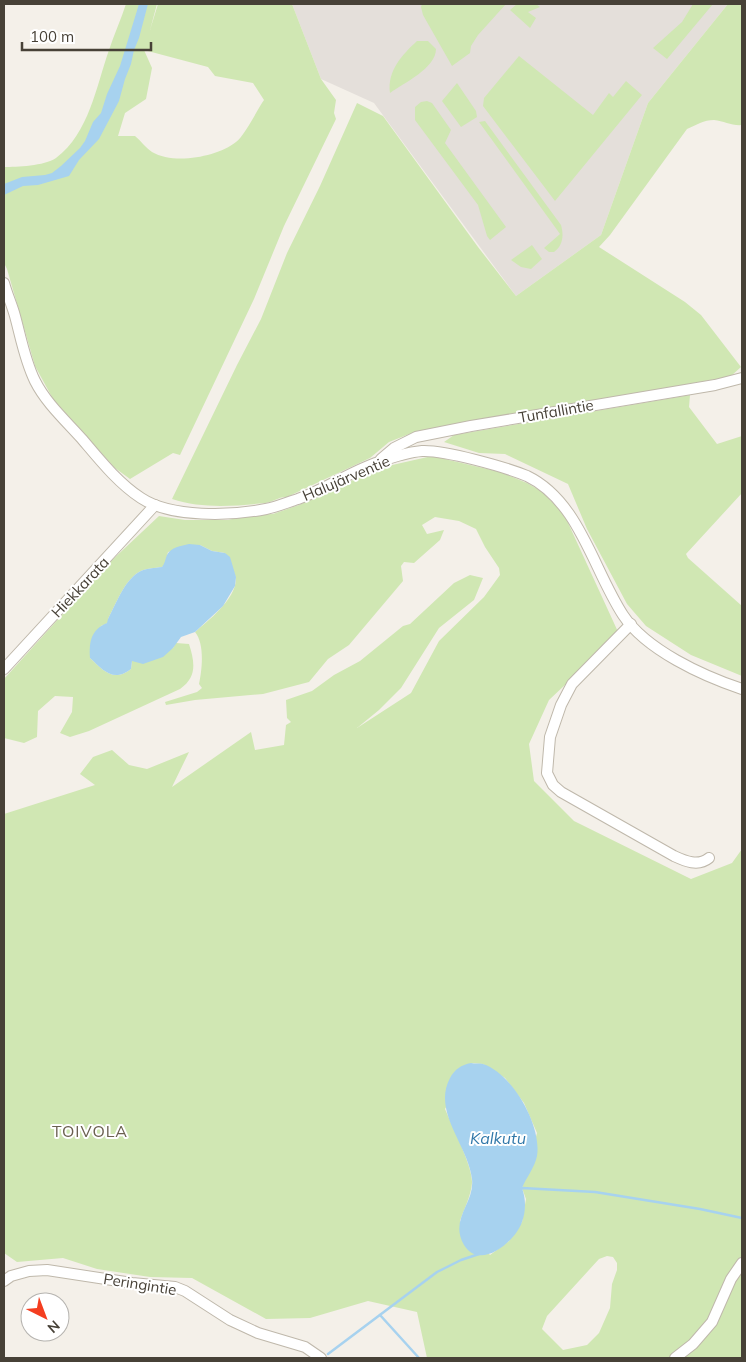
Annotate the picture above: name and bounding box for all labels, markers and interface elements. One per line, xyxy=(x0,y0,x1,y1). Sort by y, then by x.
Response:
scale bar xyxy=(22,20,151,52)
text: 100 m xyxy=(30,27,74,46)
street label: Tunfallintie xyxy=(517,395,595,427)
street label: Halujärventie xyxy=(299,451,393,505)
street label: Hiekkarata xyxy=(47,553,113,621)
district label: TOIVOLA xyxy=(52,1121,128,1141)
water label: Kalkutu xyxy=(470,1128,526,1148)
street label: Peringintie xyxy=(102,1269,178,1299)
north arrow xyxy=(20,1292,70,1342)
text: N xyxy=(44,1316,64,1337)

